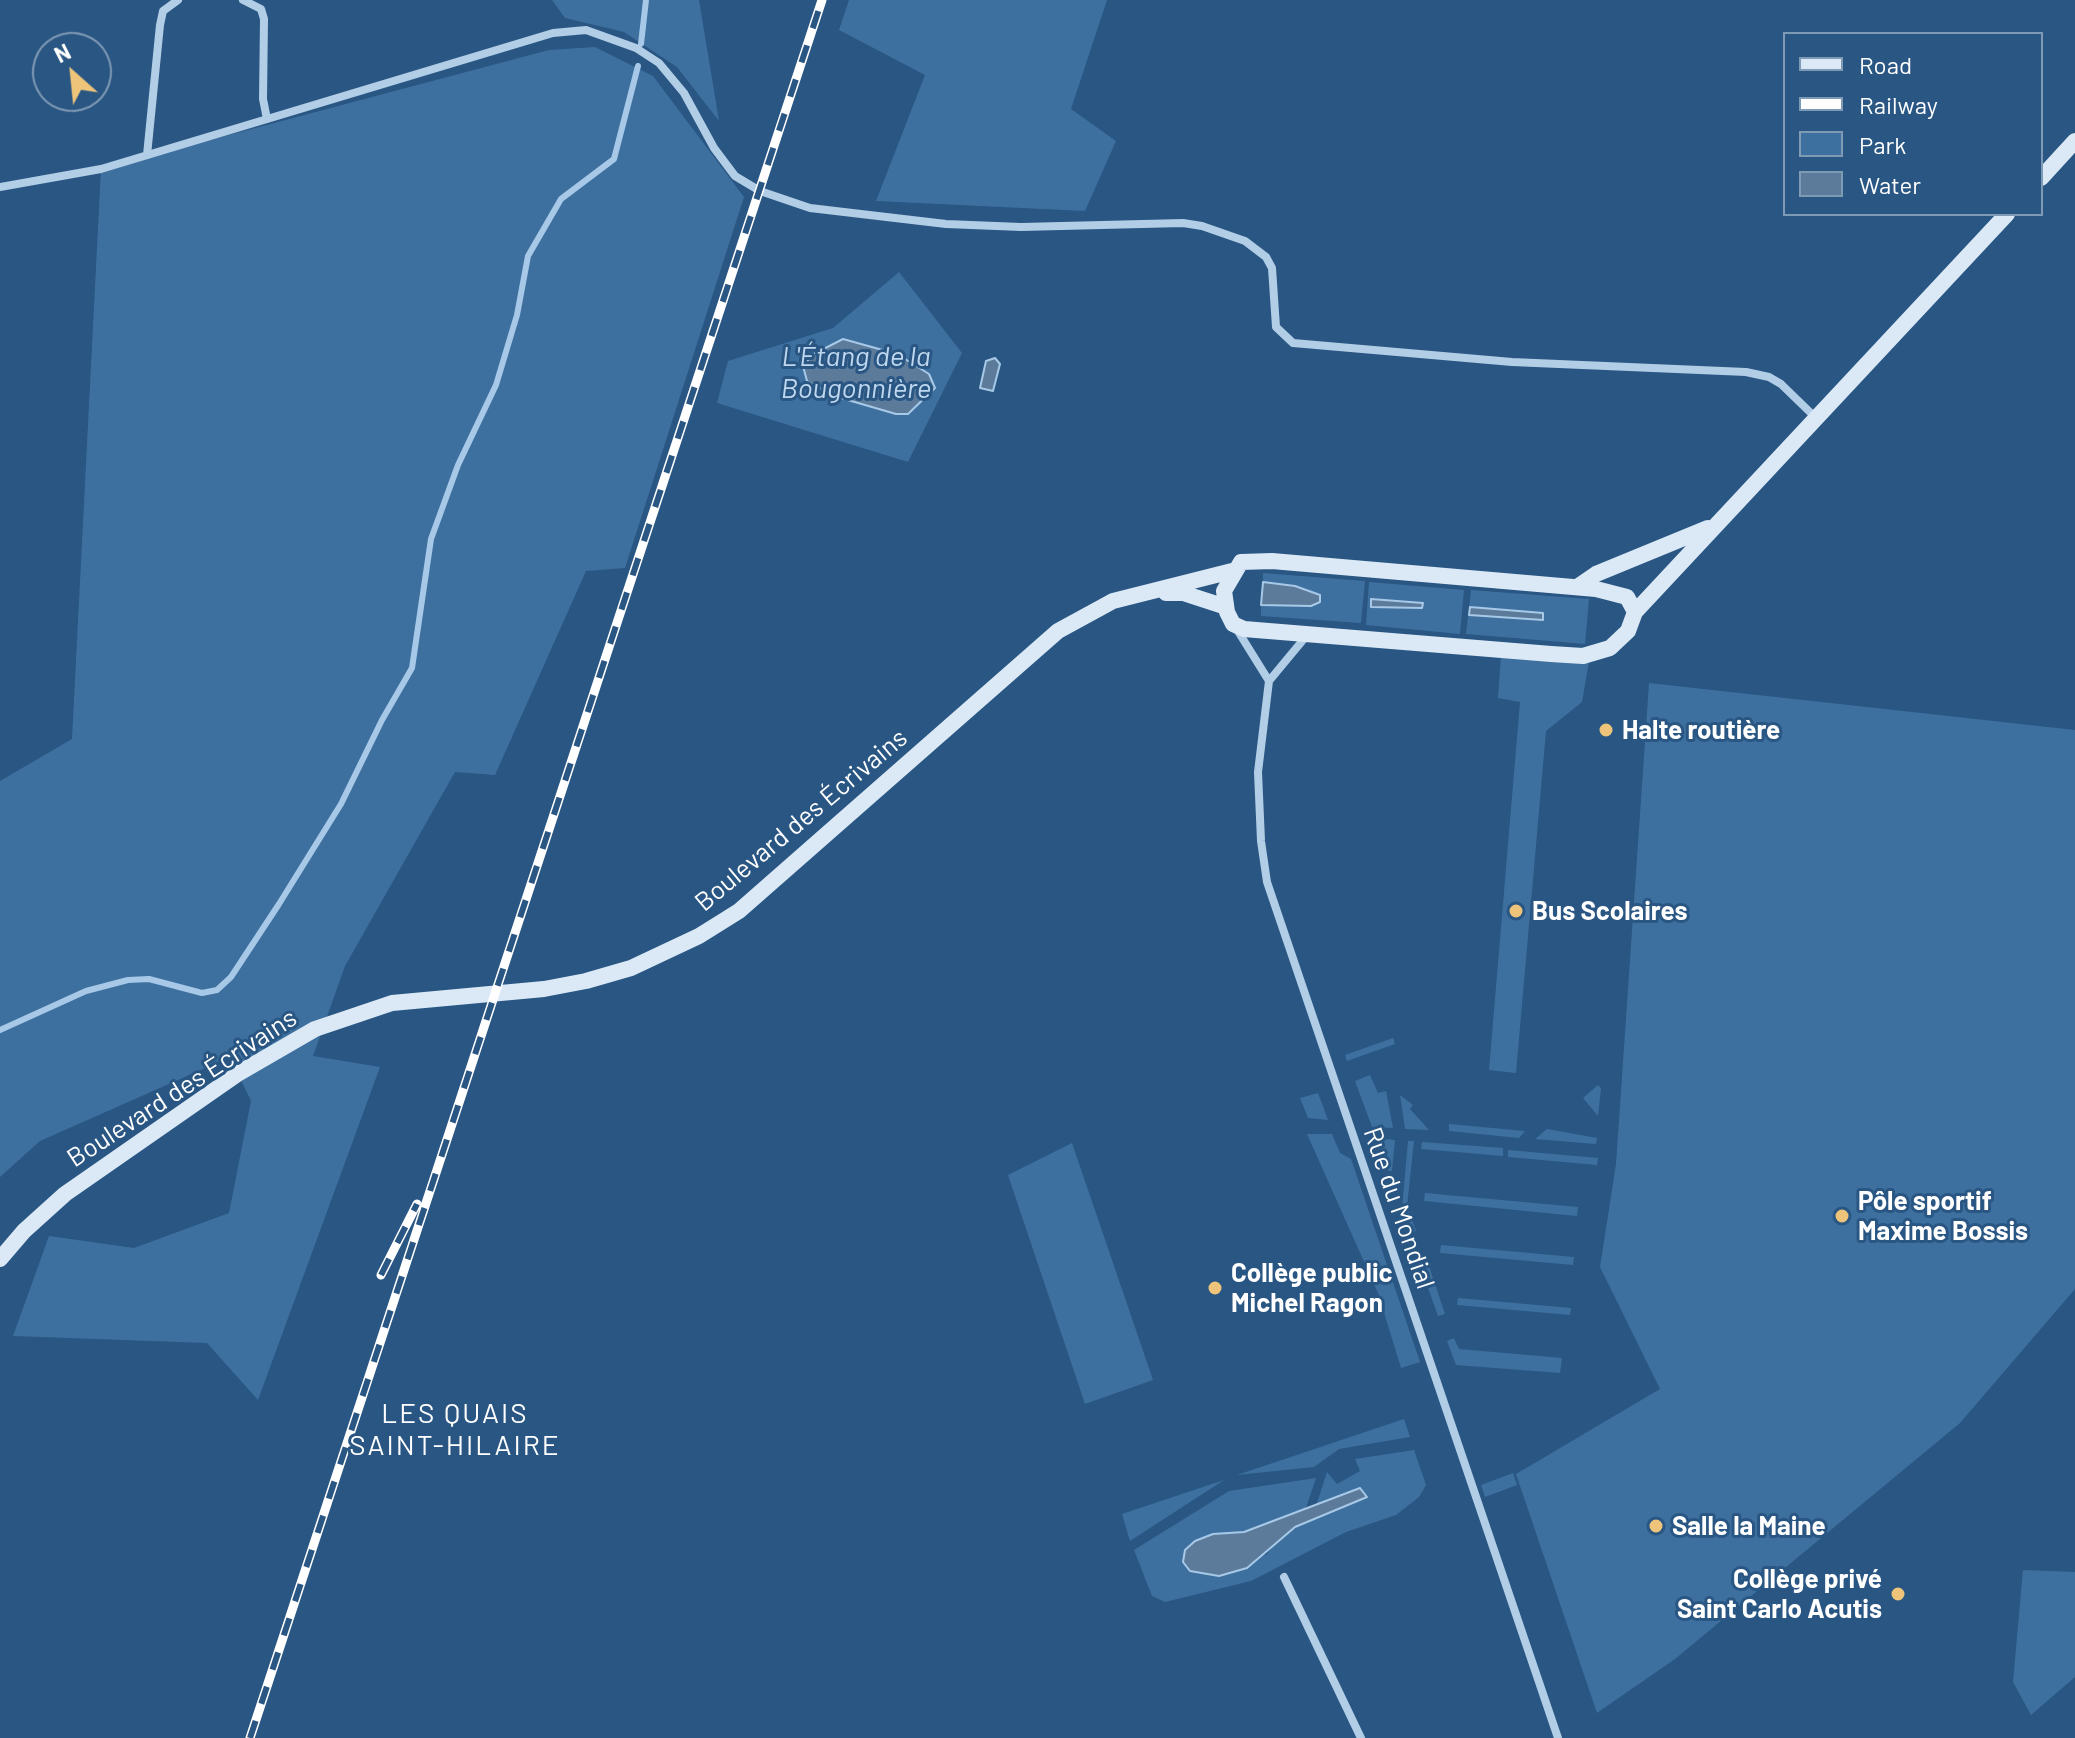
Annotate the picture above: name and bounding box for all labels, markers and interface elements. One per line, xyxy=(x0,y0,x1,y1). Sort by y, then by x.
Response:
north arrow xyxy=(32,32,112,112)
legend xyxy=(1783,32,2043,216)
text: N xyxy=(50,37,74,67)
text: Road xyxy=(1859,50,1912,79)
text: Railway xyxy=(1859,90,1938,119)
text: Park xyxy=(1859,130,1906,159)
text: Water xyxy=(1859,170,1921,199)
water label: L'Étang de la Bougonnière xyxy=(781,340,931,406)
place label: Halte routière xyxy=(1622,714,1780,746)
marker: Halte routière xyxy=(1597,721,1615,739)
street label: Boulevard des Écrivains xyxy=(689,722,913,918)
place label: Bus Scolaires xyxy=(1532,895,1688,927)
marker: Bus Scolaires xyxy=(1507,902,1525,920)
street label: Boulevard des Écrivains xyxy=(61,1002,303,1174)
street label: Rue du Mondial xyxy=(1357,1123,1441,1293)
place label: Pôle sportif Maxime Bossis xyxy=(1858,1185,2028,1246)
marker: Pôle sportif Maxime Bossis xyxy=(1833,1207,1851,1225)
place label: Collège public Michel Ragon xyxy=(1231,1257,1393,1318)
marker: Collège public Michel Ragon xyxy=(1206,1279,1224,1297)
district label: LES QUAIS SAINT-HILAIRE xyxy=(349,1397,561,1463)
place label: Salle la Maine xyxy=(1672,1510,1826,1542)
marker: Salle la Maine xyxy=(1647,1517,1665,1535)
place label: Collège privé Saint Carlo Acutis xyxy=(1677,1563,1882,1624)
marker: Collège privé Saint Carlo Acutis xyxy=(1889,1585,1907,1603)

